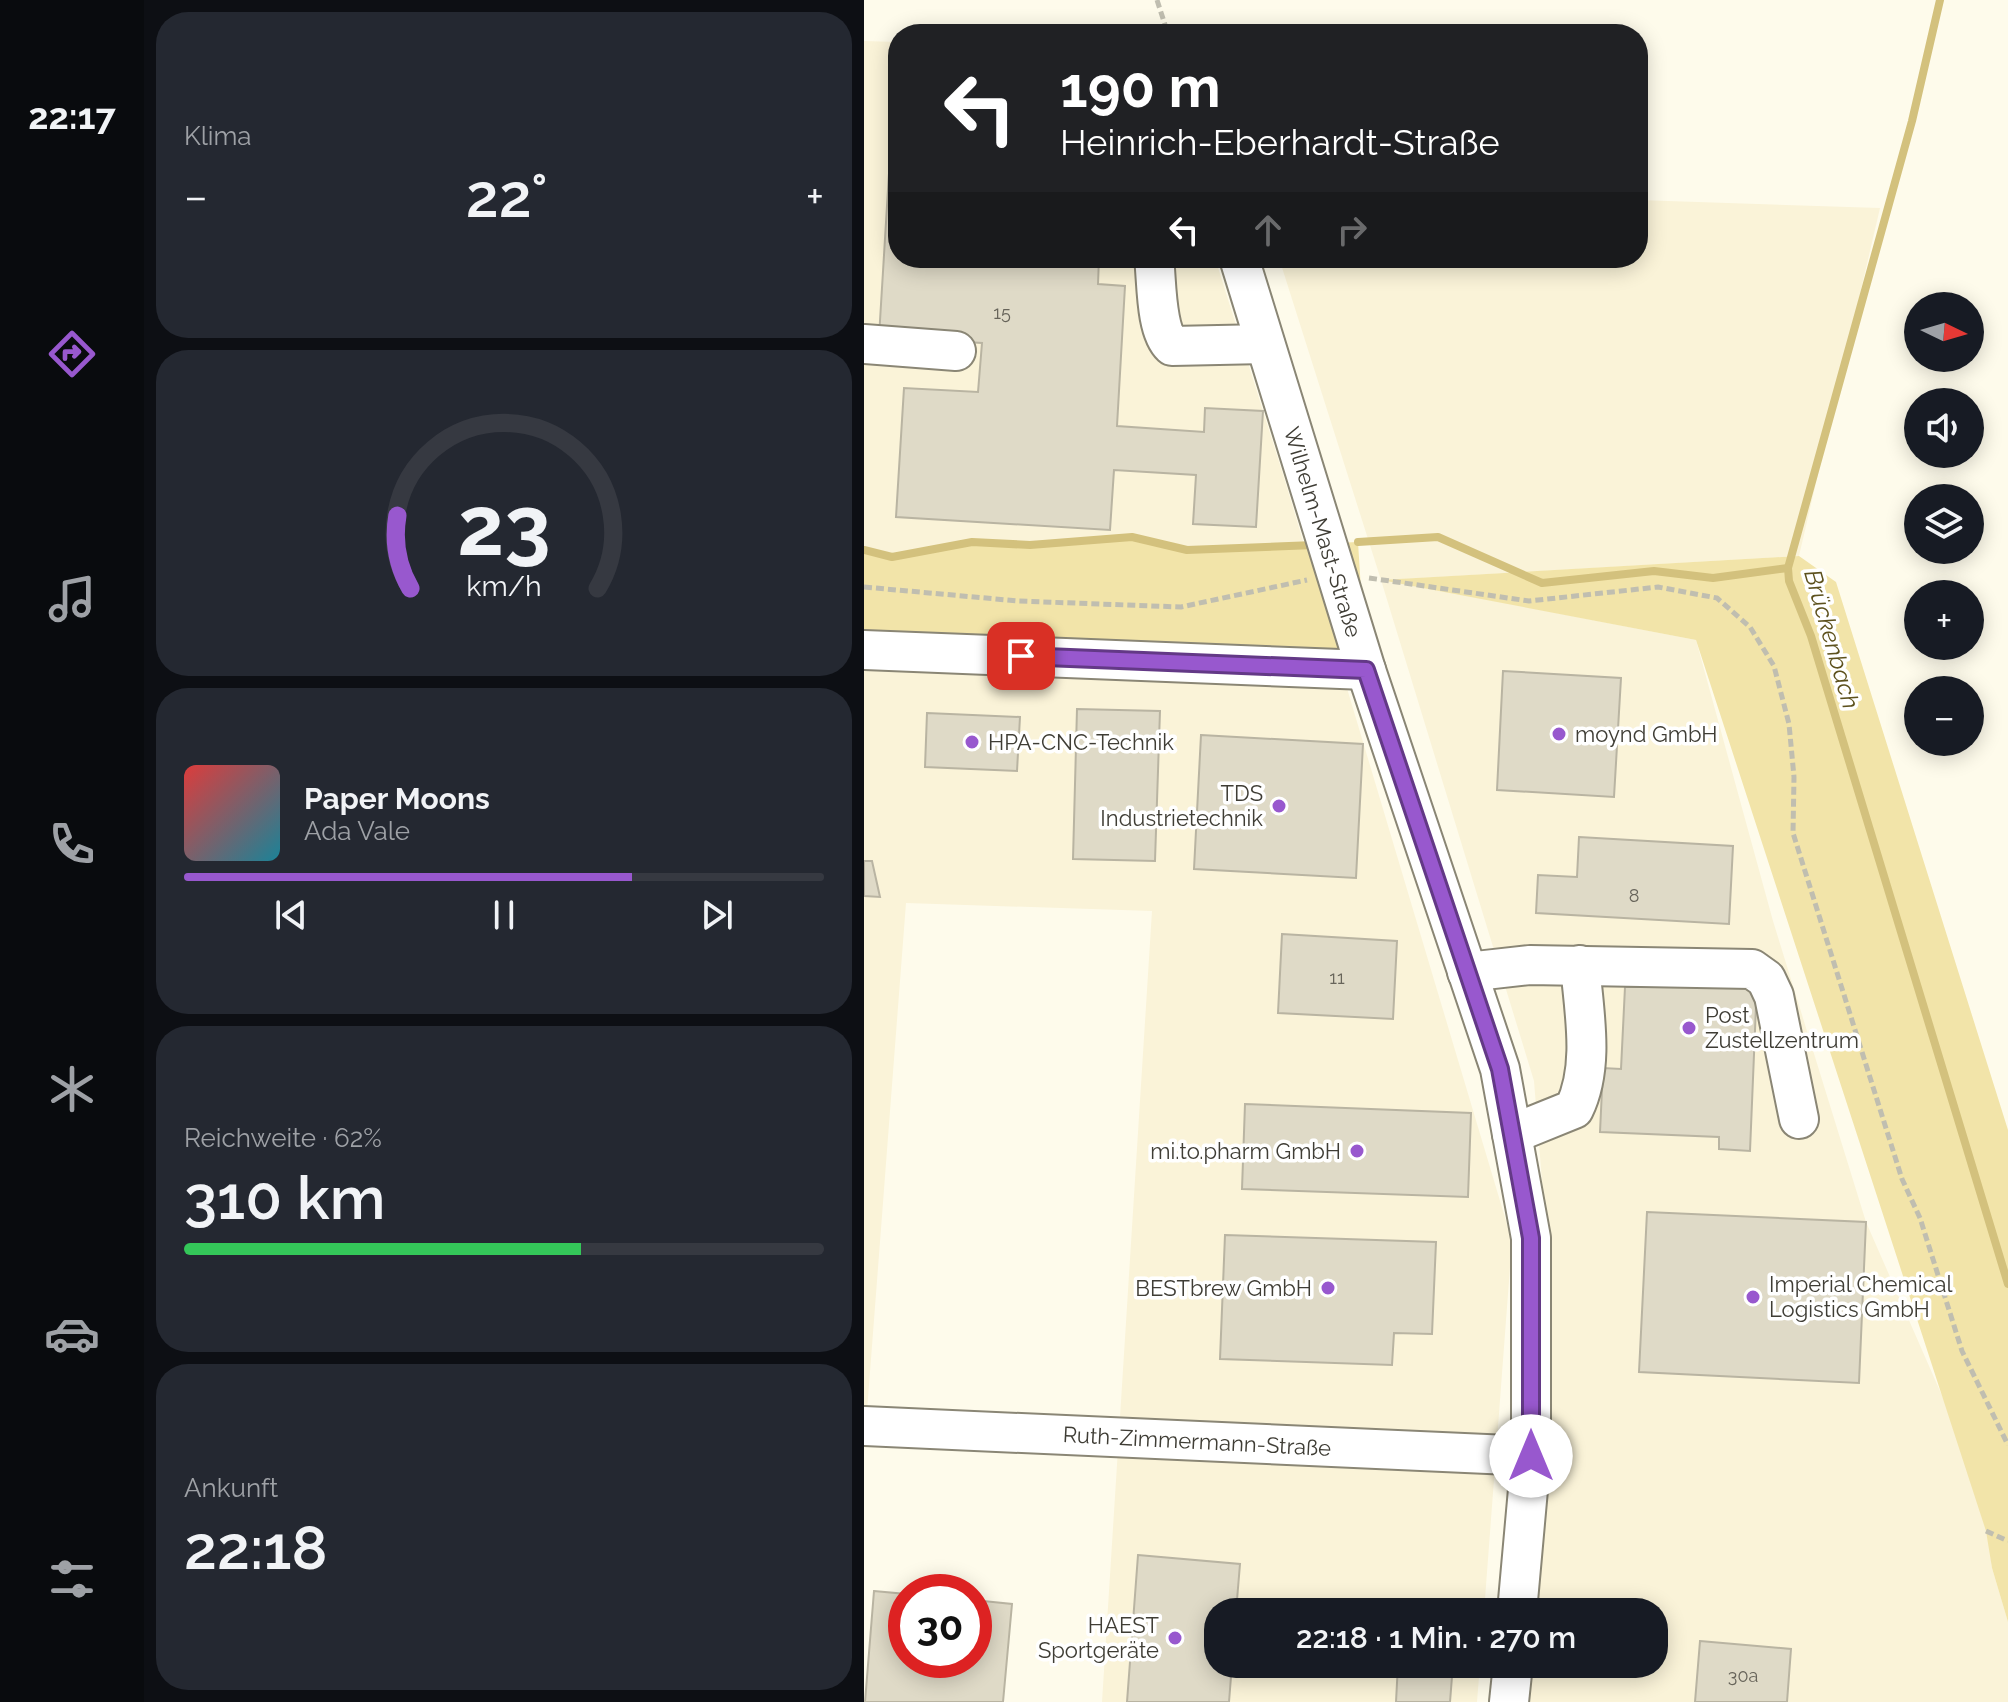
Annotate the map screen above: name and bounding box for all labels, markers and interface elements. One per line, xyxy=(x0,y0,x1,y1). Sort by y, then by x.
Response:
text: 190 m xyxy=(1060,54,1221,120)
icon: left xyxy=(928,56,1032,160)
text: 22:17 xyxy=(28,95,116,137)
text: Klima xyxy=(184,121,252,151)
text: Heinrich-Eberhardt-Straße xyxy=(1060,121,1500,163)
text: 22° xyxy=(466,161,548,231)
text: − xyxy=(184,171,208,222)
text: + xyxy=(806,171,824,222)
icon: left xyxy=(1162,208,1206,252)
icon: ahead xyxy=(1246,208,1290,252)
icon: right xyxy=(1330,208,1374,252)
north arrow xyxy=(1904,292,1984,372)
map controls xyxy=(1904,292,1984,756)
house number: 15 xyxy=(993,302,1011,323)
icon: directions xyxy=(44,326,100,382)
button: sound xyxy=(1904,388,1984,468)
street label: Wilhelm-Mast-Straße xyxy=(1279,424,1367,640)
text: 23 xyxy=(457,477,551,574)
button: layers xyxy=(1904,484,1984,564)
water label: Brückenbach xyxy=(1798,566,1866,712)
text: km/h xyxy=(466,569,542,603)
icon: music xyxy=(44,571,100,627)
button: + xyxy=(1904,580,1984,660)
pin xyxy=(987,622,1055,690)
icon: arrive xyxy=(999,634,1043,678)
button: − xyxy=(1904,676,1984,756)
place label: moynd GmbH xyxy=(1575,721,1718,747)
marker: moynd GmbH xyxy=(1550,725,1568,743)
place label: HPA-CNC-Technik xyxy=(988,729,1174,755)
marker: HPA-CNC-Technik xyxy=(963,733,981,751)
place label: TDS Industrietechnik xyxy=(1100,780,1263,831)
text: Paper Moons xyxy=(304,781,490,816)
marker: TDS Industrietechnik xyxy=(1270,797,1288,815)
icon: phone xyxy=(44,816,100,872)
text: Ada Vale xyxy=(304,816,410,846)
house number: 8 xyxy=(1629,885,1639,906)
icon: previous xyxy=(269,893,313,937)
icon: pause xyxy=(482,893,526,937)
icon: next xyxy=(695,893,739,937)
house number: 11 xyxy=(1329,967,1345,988)
place label: Post Zustellzentrum xyxy=(1705,1002,1859,1053)
marker: Post Zustellzentrum xyxy=(1680,1019,1698,1037)
icon: climate xyxy=(44,1061,100,1117)
text: Reichweite · 62% xyxy=(184,1123,382,1153)
place label: mi.to.pharm GmbH xyxy=(1150,1138,1341,1164)
marker: mi.to.pharm GmbH xyxy=(1348,1142,1366,1160)
text: 310 km xyxy=(184,1163,385,1233)
place label: Imperial Chemical Logistics GmbH xyxy=(1769,1271,1953,1322)
place label: BESTbrew GmbH xyxy=(1135,1275,1312,1301)
marker: BESTbrew GmbH xyxy=(1319,1279,1337,1297)
marker: Imperial Chemical Logistics GmbH xyxy=(1744,1288,1762,1306)
icon: car xyxy=(44,1306,100,1362)
position arrow xyxy=(1489,1414,1573,1498)
street label: Ruth-Zimmermann-Straße xyxy=(1062,1421,1332,1461)
text: Ankunft xyxy=(184,1473,278,1503)
text: 22:18 xyxy=(184,1513,328,1583)
icon: filters xyxy=(44,1551,100,1607)
speed limit sign: 30 xyxy=(888,1574,992,1678)
place label: HAEST Sportgeräte xyxy=(1038,1612,1160,1663)
text: 22:18 · 1 Min. · 270 m xyxy=(1296,1620,1576,1655)
marker: HAEST Sportgeräte xyxy=(1166,1629,1184,1647)
house number: 30a xyxy=(1728,1665,1758,1686)

